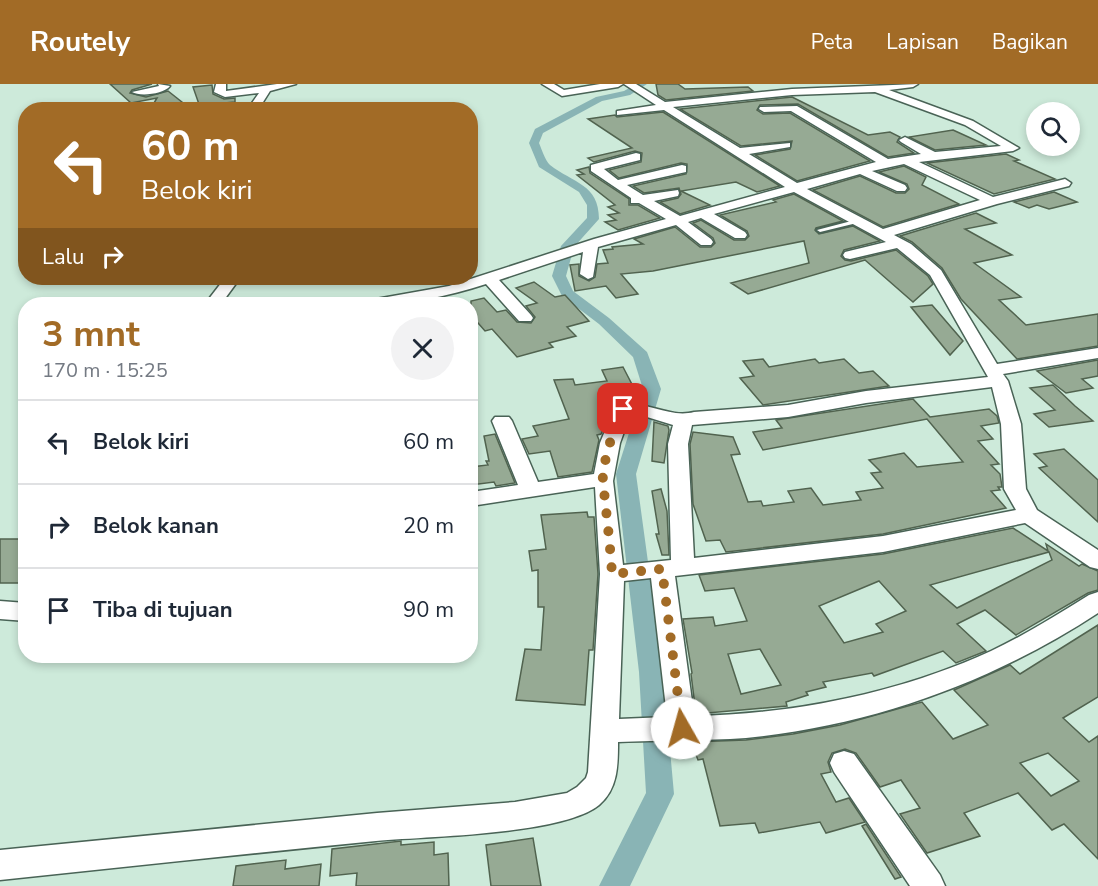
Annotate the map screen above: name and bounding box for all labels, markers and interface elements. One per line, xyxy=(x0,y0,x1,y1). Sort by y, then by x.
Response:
text: Routely xyxy=(30,23,130,61)
text: Peta xyxy=(811,28,853,56)
text: Lapisan xyxy=(886,28,959,56)
text: Bagikan xyxy=(992,28,1068,56)
map controls xyxy=(1026,102,1080,156)
button: search xyxy=(1026,102,1080,156)
text: 60 m xyxy=(141,118,240,175)
icon: left xyxy=(42,126,120,204)
text: Belok kiri xyxy=(141,172,253,209)
icon: right xyxy=(96,240,129,273)
text: Lalu xyxy=(42,242,84,272)
text: 3 mnt xyxy=(42,310,140,359)
button: close xyxy=(391,317,454,380)
text: 170 m · 15:25 xyxy=(42,357,168,384)
pin xyxy=(597,383,648,434)
icon: arrive xyxy=(606,392,639,425)
icon: left xyxy=(42,426,75,459)
text: Belok kiri xyxy=(93,427,189,457)
text: 60 m xyxy=(403,427,454,457)
icon: right xyxy=(42,510,75,543)
text: Belok kanan xyxy=(93,511,219,541)
text: 20 m xyxy=(403,511,454,541)
icon: arrive xyxy=(42,594,75,627)
text: Tiba di tujuan xyxy=(93,595,233,625)
text: 90 m xyxy=(403,595,454,625)
position arrow xyxy=(650,696,714,760)

